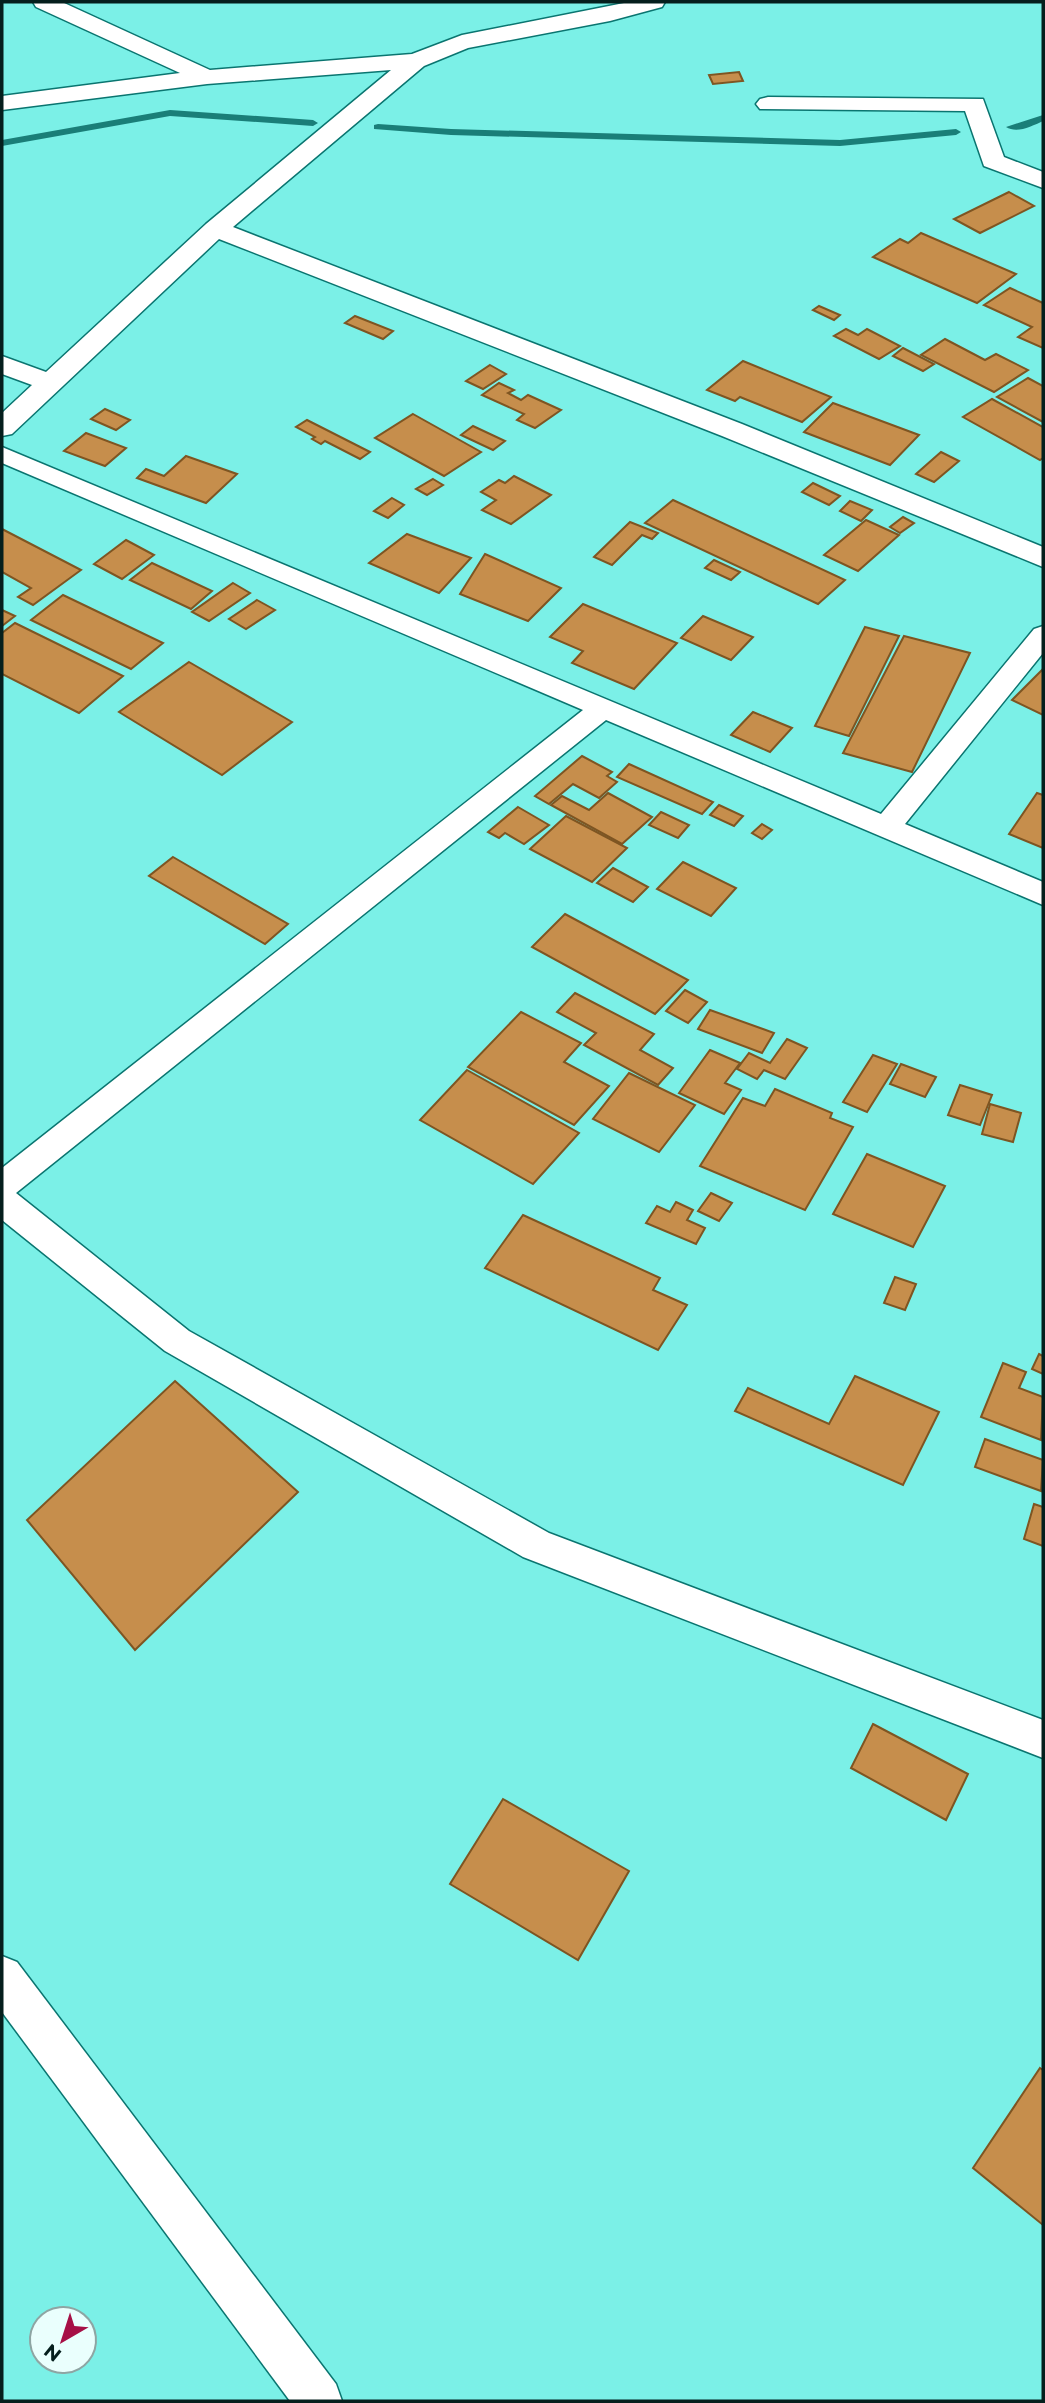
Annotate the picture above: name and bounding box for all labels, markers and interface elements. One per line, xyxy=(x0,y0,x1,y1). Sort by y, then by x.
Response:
north arrow xyxy=(28,2305,98,2375)
text: N xyxy=(39,2339,66,2367)

